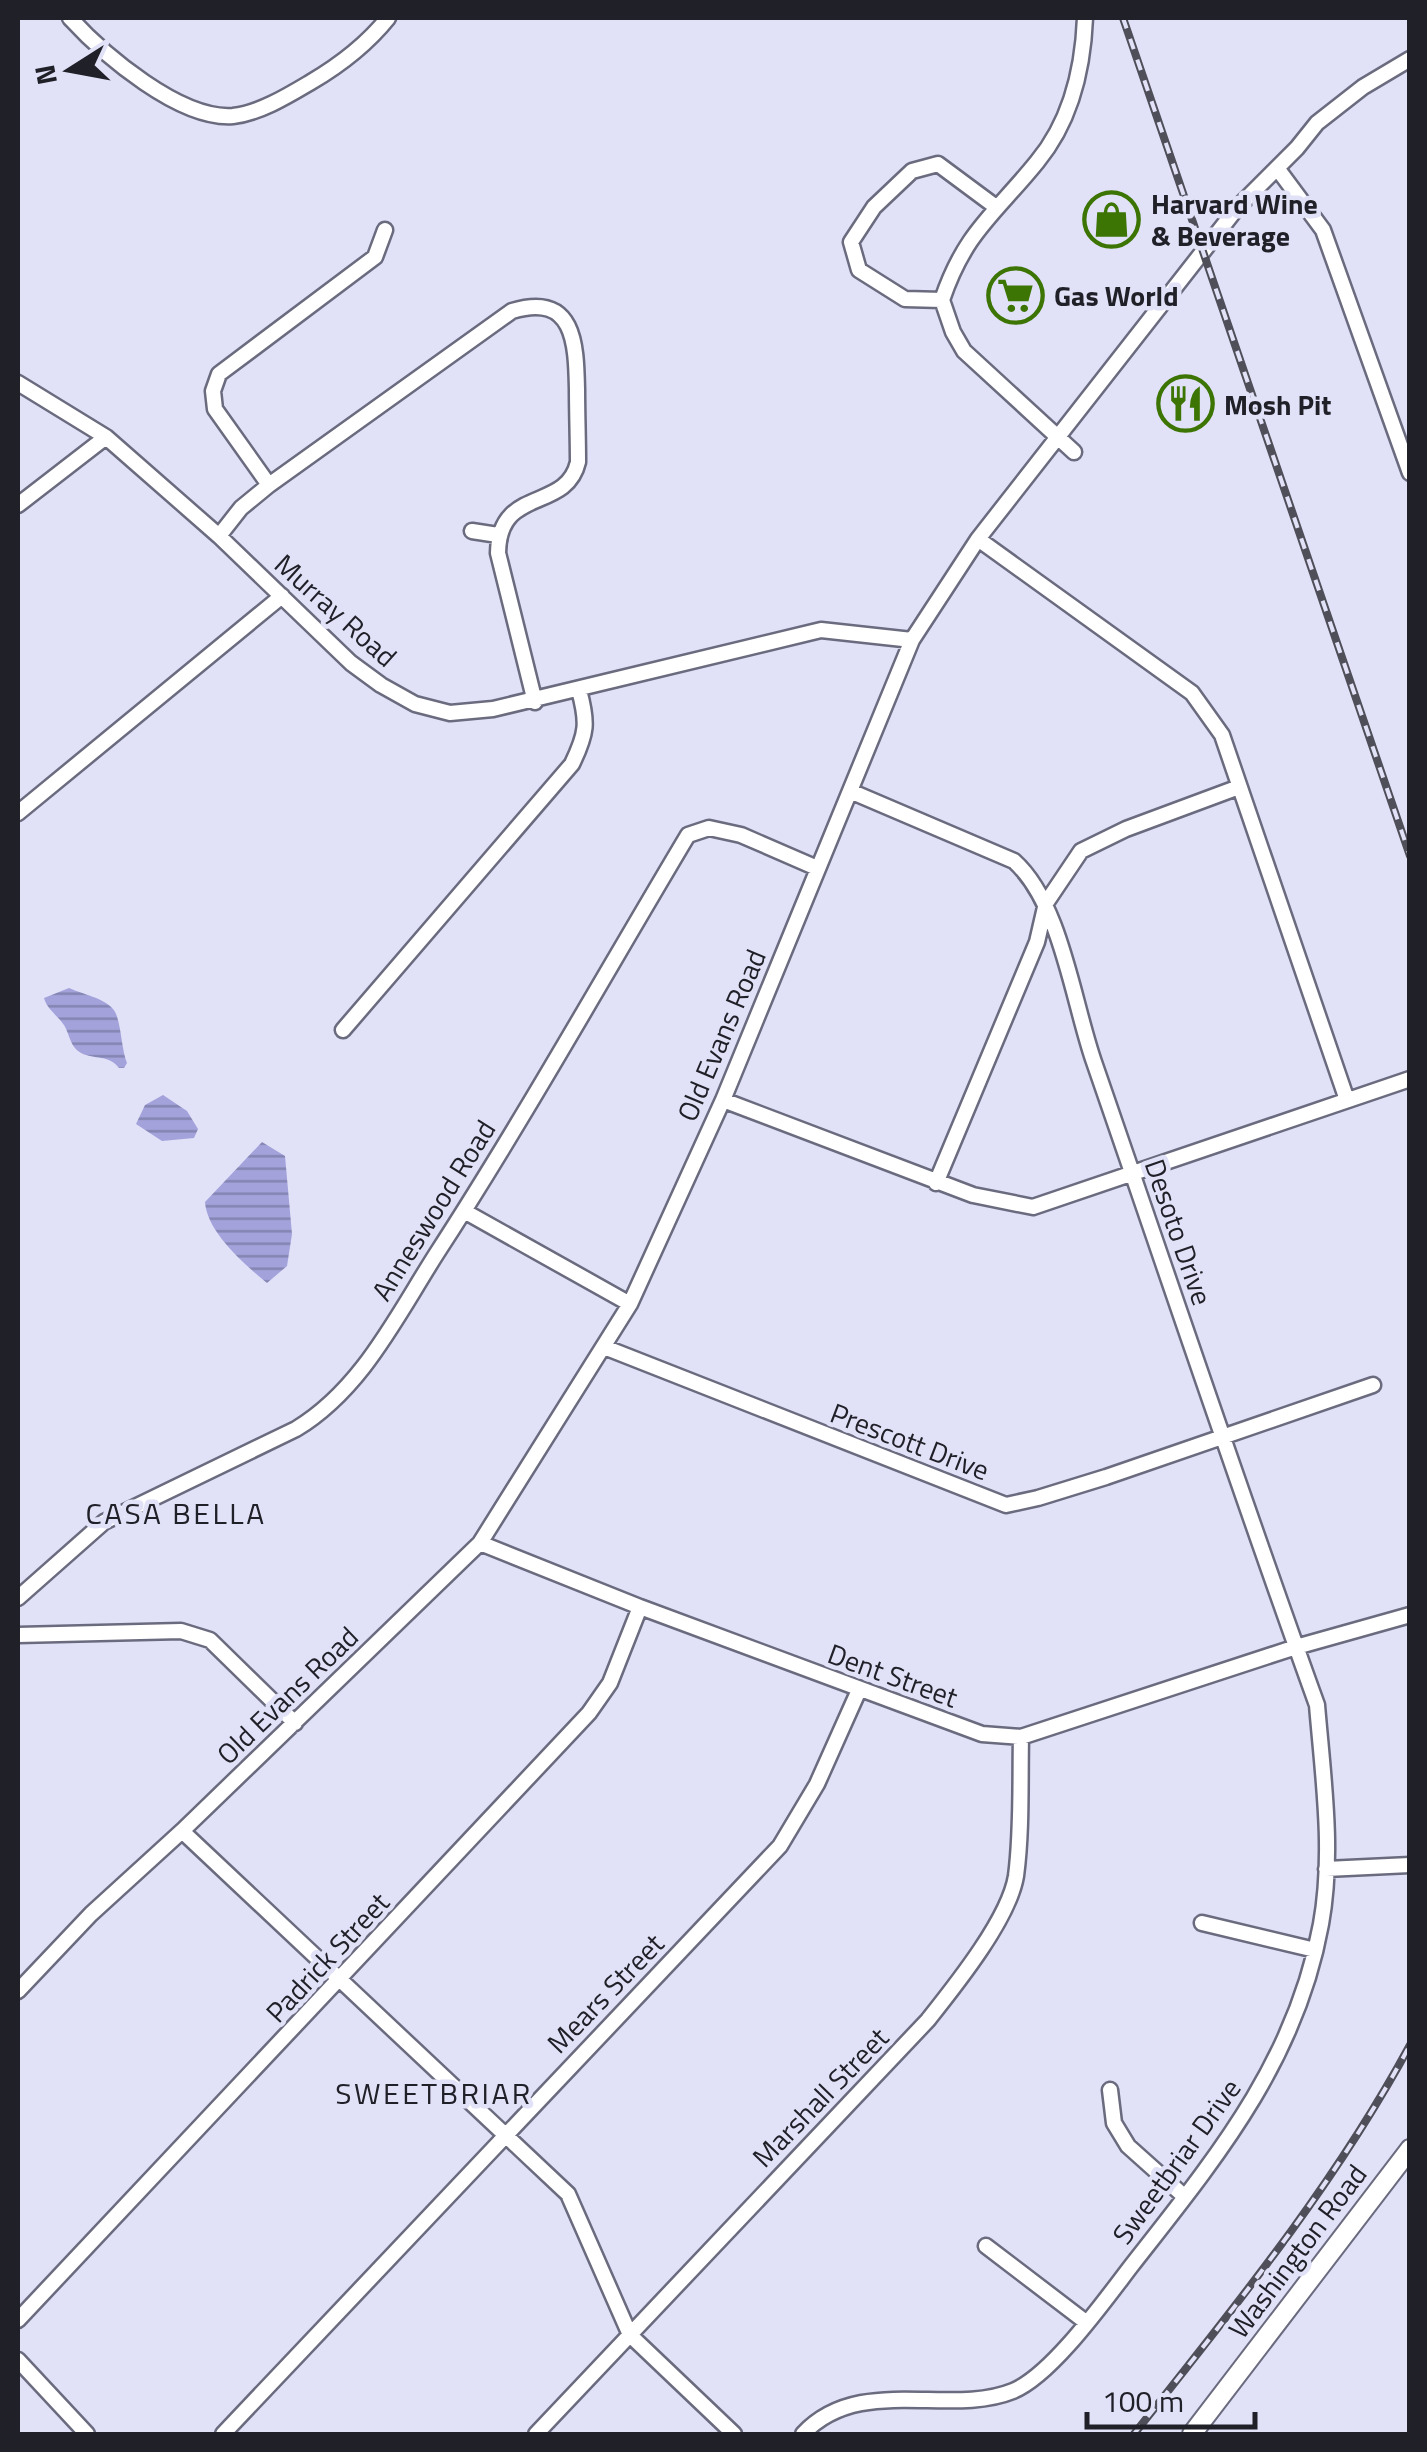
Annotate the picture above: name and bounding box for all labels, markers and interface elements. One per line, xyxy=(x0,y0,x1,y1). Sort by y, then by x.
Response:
north arrow xyxy=(20,20,120,120)
text: N xyxy=(22,61,68,88)
place label: Harvard Wine & Beverage xyxy=(1151,182,1318,257)
shop icon: Harvard Wine & Beverage xyxy=(1082,189,1142,249)
supermarket icon: Gas World xyxy=(985,265,1045,325)
place label: Gas World xyxy=(1054,274,1179,317)
restaurant icon: Mosh Pit xyxy=(1155,374,1215,434)
place label: Mosh Pit xyxy=(1224,383,1332,426)
street label: Murray Road xyxy=(265,543,407,677)
street label: Old Evans Road xyxy=(665,942,777,1128)
street label: Anneswood Road xyxy=(360,1111,506,1309)
street label: Desoto Drive xyxy=(1134,1153,1224,1311)
street label: Prescott Drive xyxy=(824,1391,996,1491)
district label: CASA BELLA xyxy=(85,1490,267,1536)
street label: Old Evans Road xyxy=(206,1616,368,1774)
street label: Dent Street xyxy=(822,1632,964,1718)
street label: Padrick Street xyxy=(255,1882,399,2032)
street label: Mears Street xyxy=(537,1923,674,2063)
street label: Marshall Street xyxy=(742,2017,898,2177)
street label: Sweetbriar Drive xyxy=(1101,2069,1251,2253)
district label: SWEETBRIAR xyxy=(335,2070,533,2116)
street label: Washington Road xyxy=(1217,2155,1377,2347)
scale bar xyxy=(1087,2367,1254,2429)
text: 100 m xyxy=(1102,2378,1184,2424)

